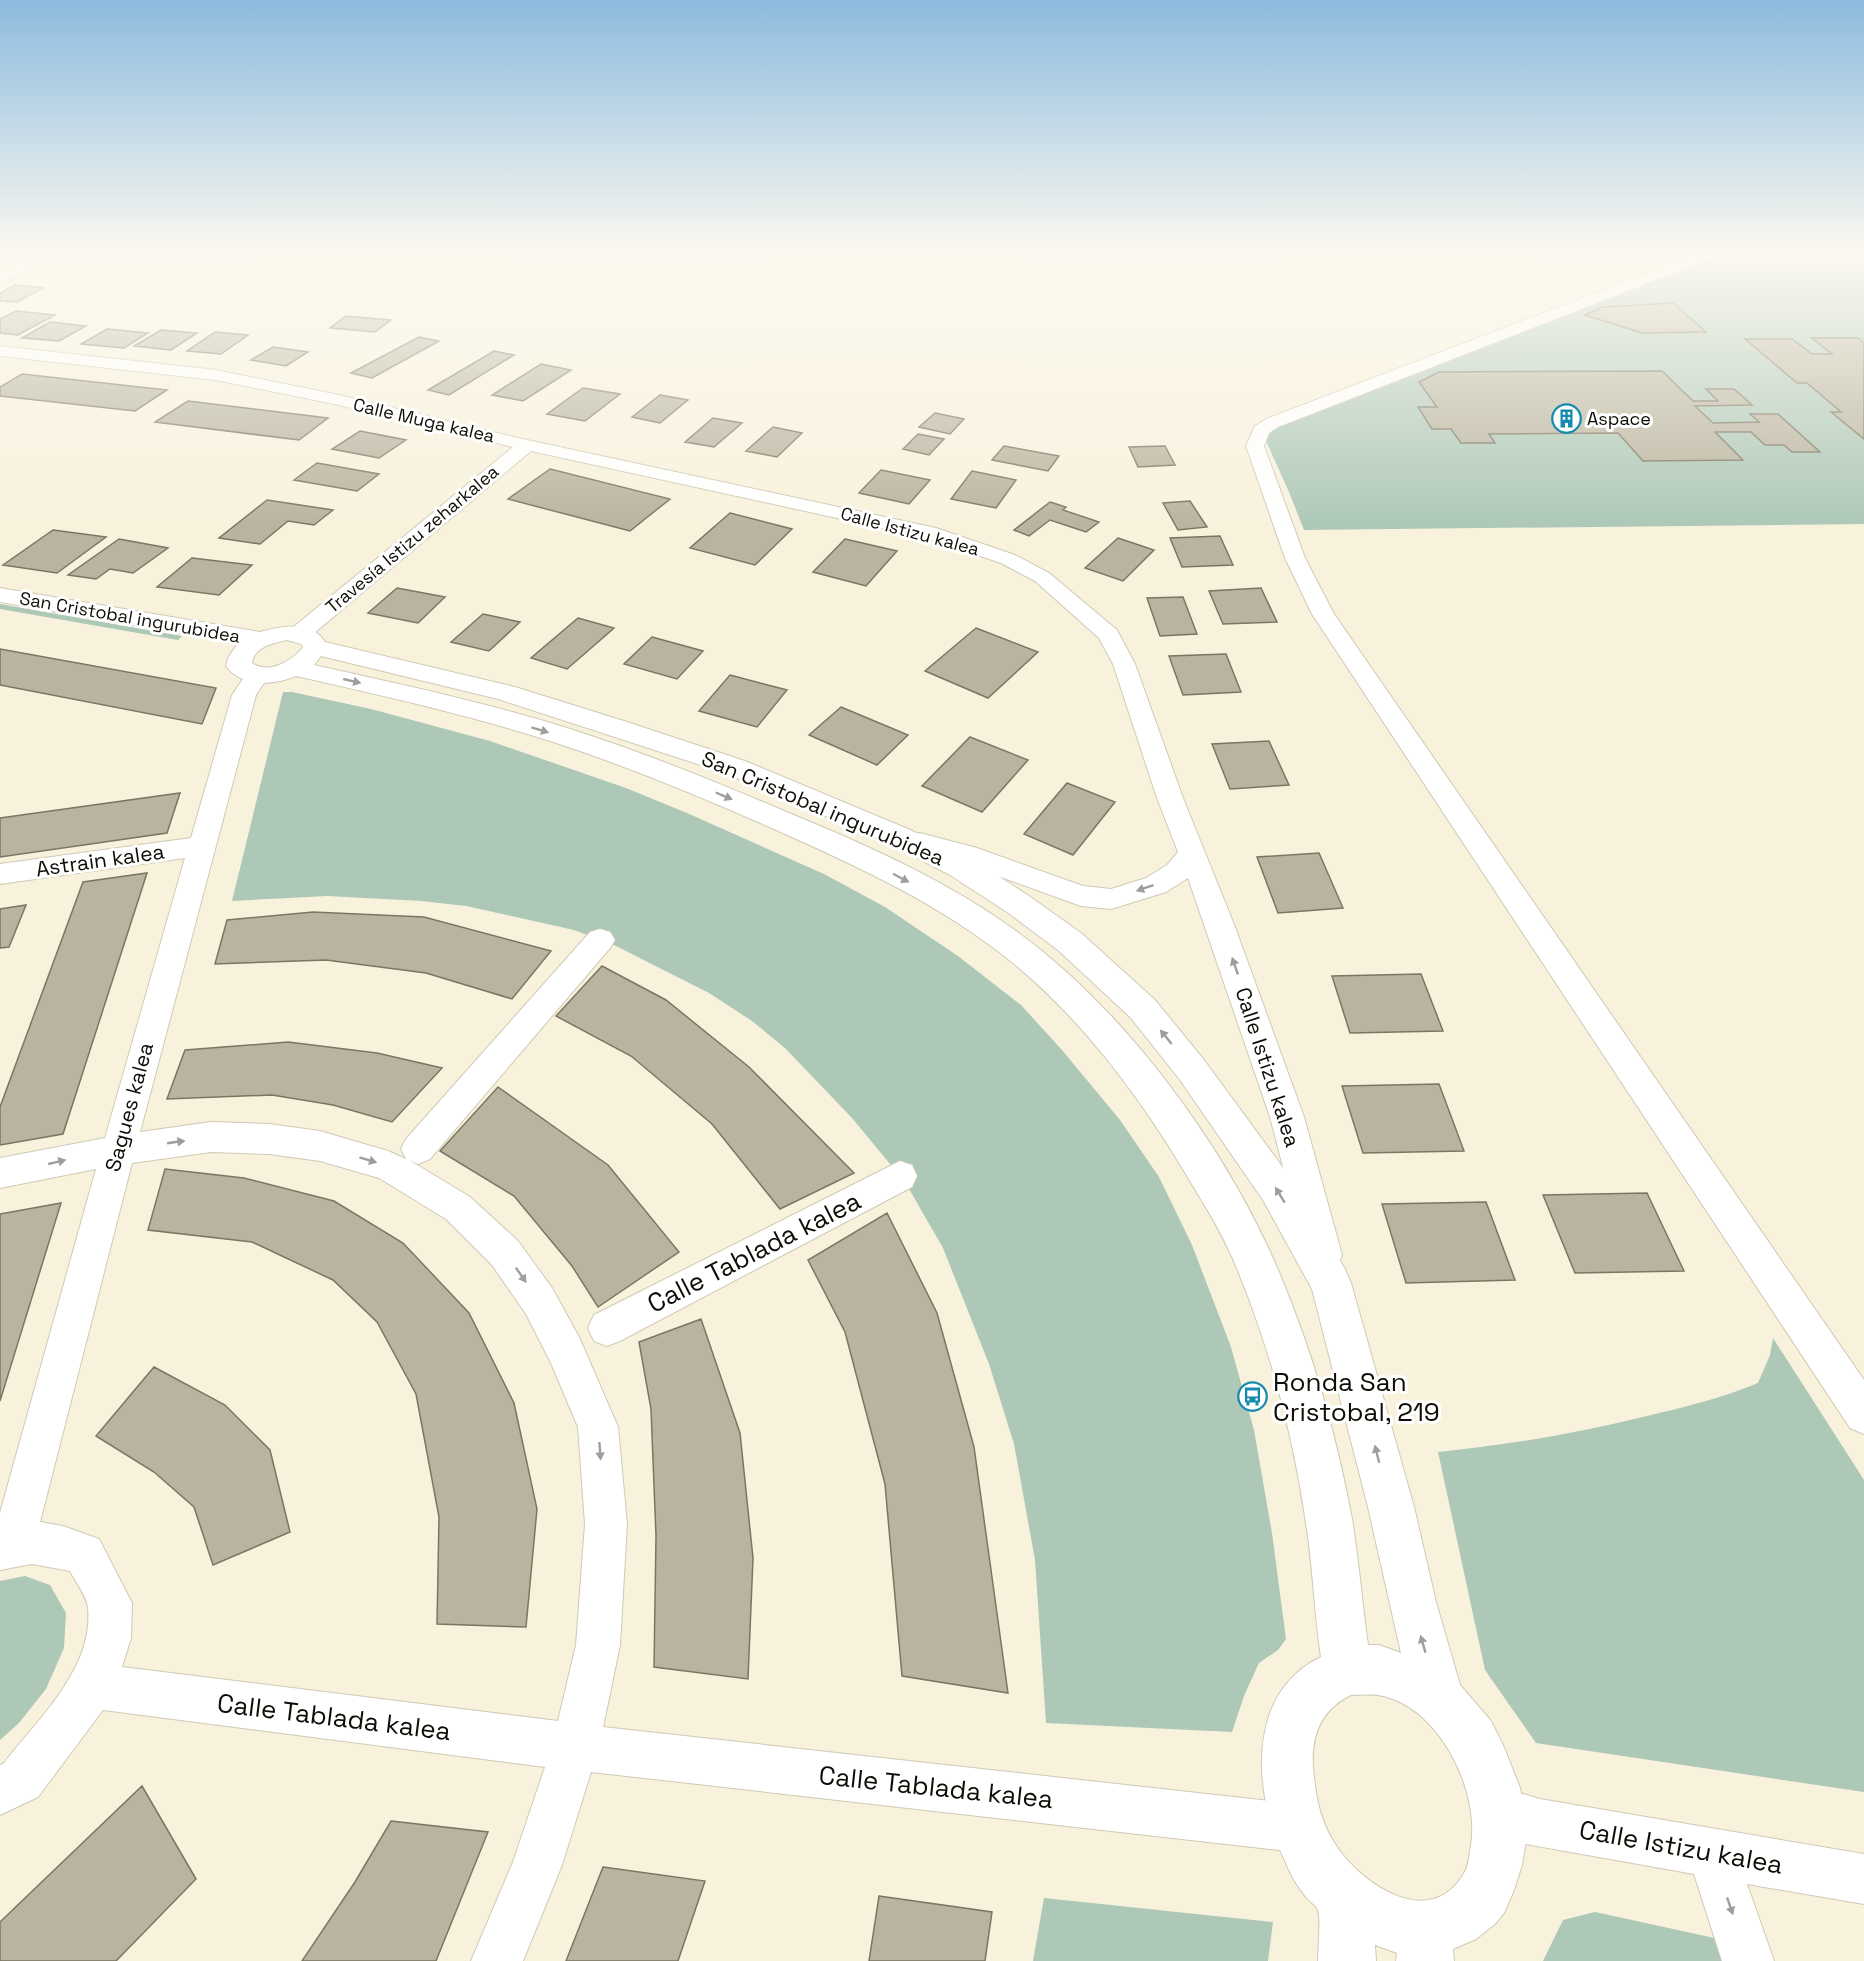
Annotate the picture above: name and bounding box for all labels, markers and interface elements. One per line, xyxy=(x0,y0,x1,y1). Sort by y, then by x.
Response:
street label: Calle Muga kalea xyxy=(351,393,497,447)
building icon: Aspace xyxy=(1550,402,1582,434)
place label: Aspace xyxy=(1587,407,1651,430)
street label: Travesía Istizu zeharkalea xyxy=(321,460,503,618)
street label: Calle Istizu kalea xyxy=(838,501,982,561)
street label: San Cristobal ingurubidea xyxy=(18,586,242,648)
one-way arrow xyxy=(342,677,361,687)
one-way arrow xyxy=(531,726,549,735)
street label: San Cristobal ingurubidea xyxy=(698,745,948,871)
one-way arrow xyxy=(715,791,733,801)
street label: Astrain kalea xyxy=(34,838,166,882)
one-way arrow xyxy=(892,873,909,883)
one-way arrow xyxy=(1136,884,1154,894)
one-way arrow xyxy=(1229,957,1239,975)
street label: Calle Istizu kalea xyxy=(1229,984,1307,1150)
one-way arrow xyxy=(1159,1029,1172,1045)
street label: Sagues kalea xyxy=(99,1039,159,1175)
one-way arrow xyxy=(166,1137,185,1146)
one-way arrow xyxy=(48,1156,67,1166)
one-way arrow xyxy=(359,1156,377,1165)
street label: Calle Tablada kalea xyxy=(641,1183,867,1321)
one-way arrow xyxy=(1275,1186,1285,1203)
one-way arrow xyxy=(515,1267,527,1283)
place label: Ronda San Cristobal, 219 xyxy=(1273,1365,1440,1429)
bus stop icon: Ronda San Cristobal, 219 xyxy=(1236,1381,1268,1413)
one-way arrow xyxy=(595,1442,605,1461)
one-way arrow xyxy=(1372,1445,1382,1463)
one-way arrow xyxy=(1418,1634,1427,1652)
street label: Calle Tablada kalea xyxy=(215,1686,453,1748)
street label: Calle Tablada kalea xyxy=(817,1758,1055,1816)
street label: Calle Istizu kalea xyxy=(1577,1812,1785,1882)
one-way arrow xyxy=(1725,1897,1735,1915)

